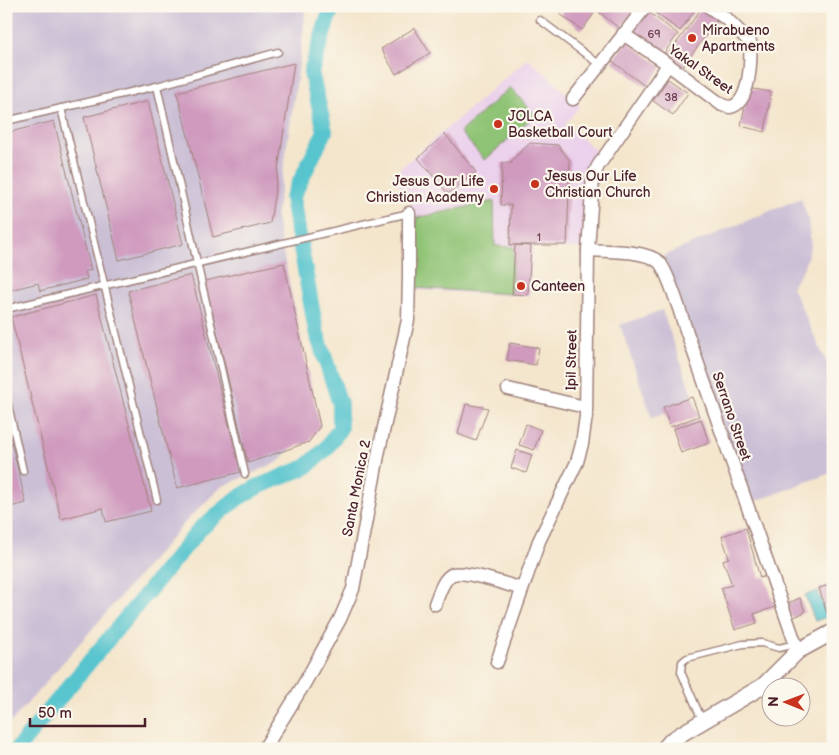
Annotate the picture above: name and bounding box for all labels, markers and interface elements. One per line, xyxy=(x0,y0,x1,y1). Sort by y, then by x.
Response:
place label: Mirabueno Apartments xyxy=(702,22,775,55)
house number: 69 xyxy=(647,28,661,41)
marker: Mirabueno Apartments xyxy=(686,32,698,44)
street label: Yakal Street xyxy=(664,40,737,98)
house number: 38 xyxy=(664,91,678,104)
place label: JOLCA Basketball Court xyxy=(508,108,613,141)
marker: JOLCA Basketball Court xyxy=(492,118,504,130)
place label: Jesus Our Life Christian Church xyxy=(545,168,651,201)
place label: Jesus Our Life Christian Academy xyxy=(366,173,485,206)
marker: Jesus Our Life Christian Church xyxy=(529,178,541,190)
marker: Jesus Our Life Christian Academy xyxy=(488,183,500,195)
house number: 1 xyxy=(537,231,541,244)
place label: Canteen xyxy=(531,278,585,295)
marker: Canteen xyxy=(515,280,527,292)
street label: Ipil Street xyxy=(562,329,581,391)
street label: Serrano Street xyxy=(708,370,755,463)
street label: Santa Monica 2 xyxy=(339,437,374,538)
north arrow xyxy=(762,678,812,728)
scale bar xyxy=(30,695,145,727)
text: N xyxy=(765,696,782,707)
text: 50 m xyxy=(38,704,72,723)

